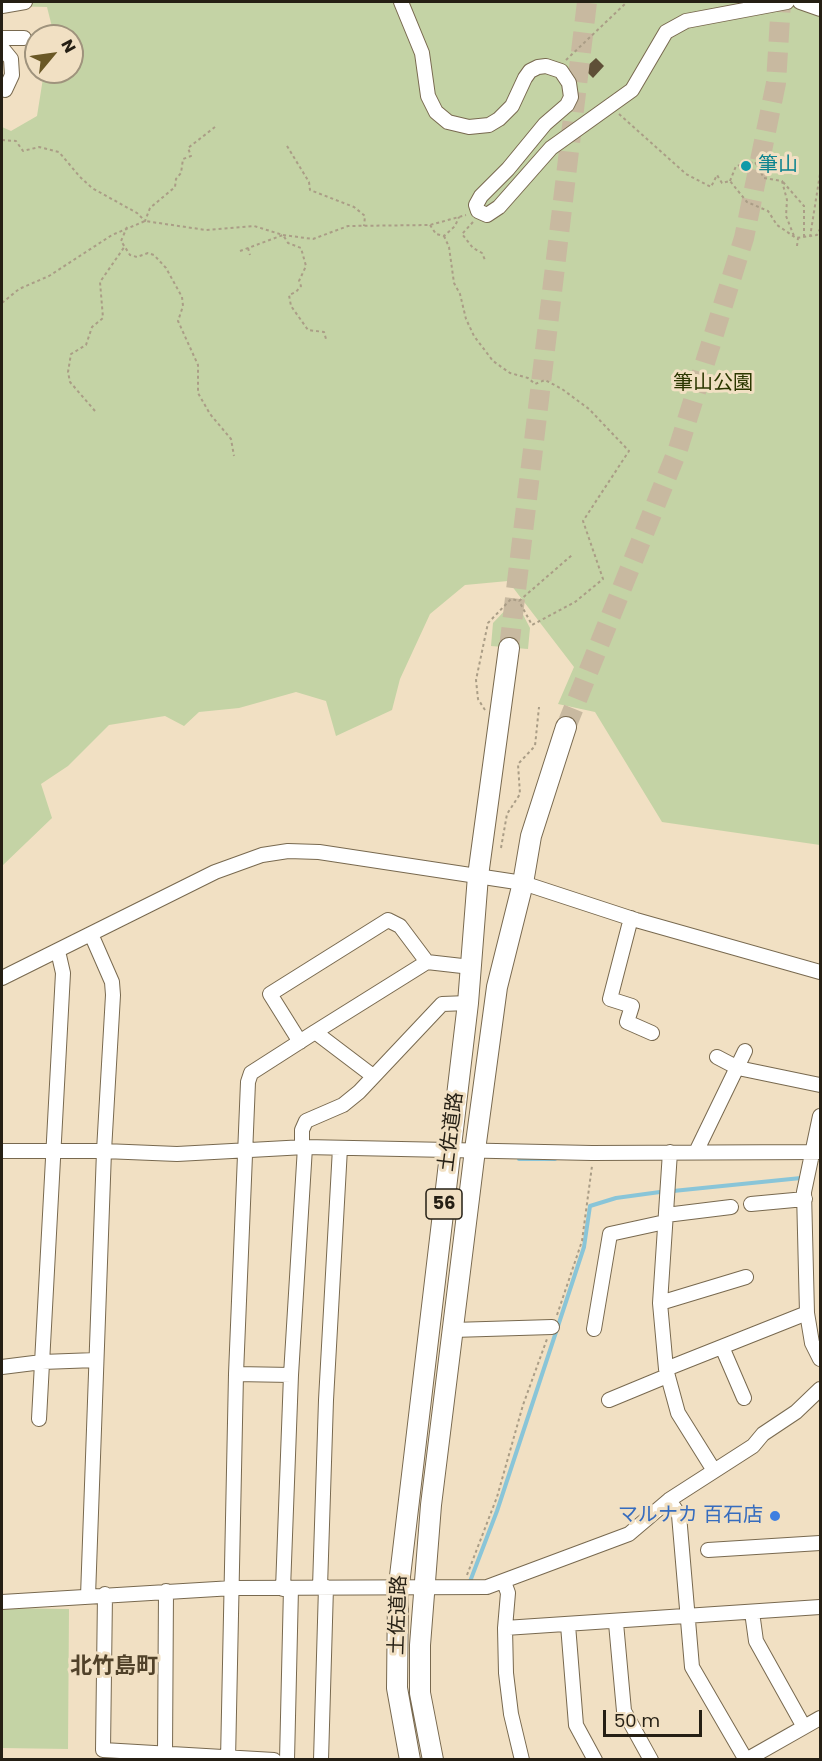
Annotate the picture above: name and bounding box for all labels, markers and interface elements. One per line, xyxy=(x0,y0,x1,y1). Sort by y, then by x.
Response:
north arrow xyxy=(24,24,84,84)
text: N xyxy=(55,35,81,57)
place label: 筆山 xyxy=(758,154,798,178)
marker: 筆山 xyxy=(739,159,753,173)
park label: 筆山公園 xyxy=(673,372,753,396)
street label: 土佐道路 xyxy=(435,1091,469,1173)
road number: 56 xyxy=(426,1189,462,1219)
place label: マルナカ 百石店 xyxy=(618,1504,763,1528)
marker: マルナカ 百石店 xyxy=(768,1509,782,1523)
street label: 土佐道路 xyxy=(386,1575,412,1655)
district label: 北竹島町 xyxy=(70,1654,158,1680)
scale bar xyxy=(606,1698,705,1736)
text: 50 m xyxy=(614,1708,660,1733)

